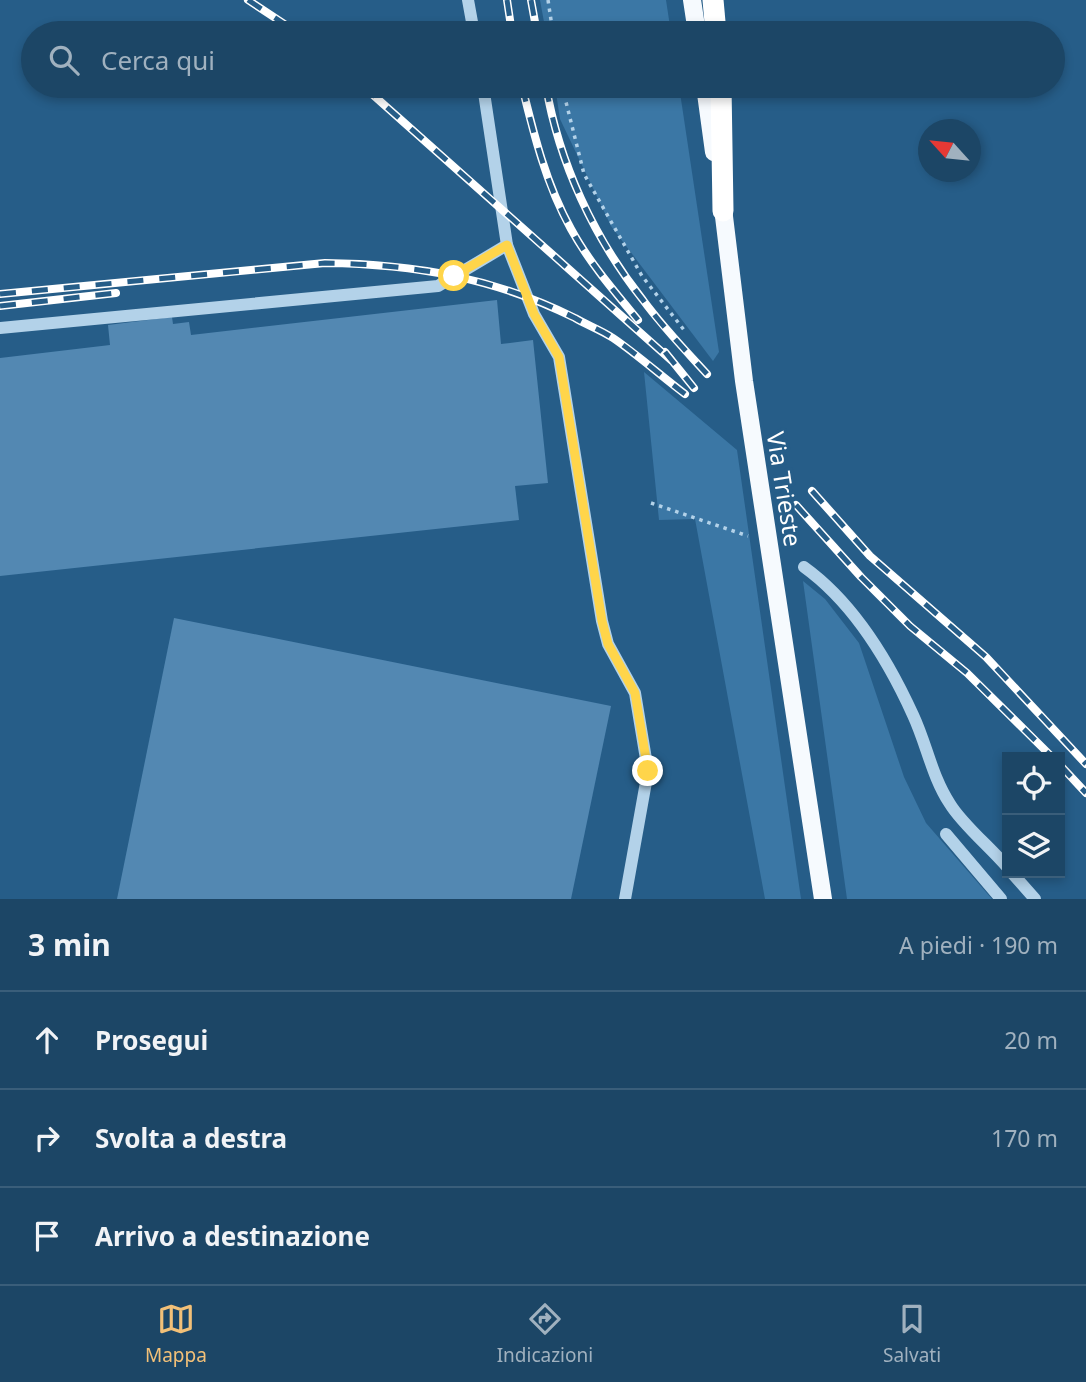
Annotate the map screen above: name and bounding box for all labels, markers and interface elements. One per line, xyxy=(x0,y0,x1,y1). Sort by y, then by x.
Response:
search box xyxy=(21,21,1065,98)
icon: search xyxy=(45,41,83,79)
text: Cerca qui xyxy=(101,42,215,78)
north arrow xyxy=(918,119,981,182)
route start xyxy=(438,260,469,291)
street label: Via Trieste xyxy=(760,429,810,549)
map controls xyxy=(1002,752,1065,878)
button: locate xyxy=(1002,752,1065,815)
route end xyxy=(632,755,663,786)
button: layers xyxy=(1002,815,1065,878)
text: 3 min xyxy=(28,924,111,965)
text: A piedi · 190 m xyxy=(899,929,1058,961)
icon: ahead xyxy=(28,1021,66,1059)
text: Prosegui xyxy=(95,1022,208,1058)
text: 20 m xyxy=(1004,1024,1058,1056)
icon: right xyxy=(28,1119,66,1157)
text: Svolta a destra xyxy=(95,1120,287,1156)
text: 170 m xyxy=(991,1122,1058,1154)
icon: arrive xyxy=(28,1217,66,1255)
text: Arrivo a destinazione xyxy=(95,1218,370,1254)
tab: Mappa xyxy=(145,1300,207,1368)
tab: Indicazioni xyxy=(497,1300,593,1368)
tab: Salvati xyxy=(883,1300,941,1368)

